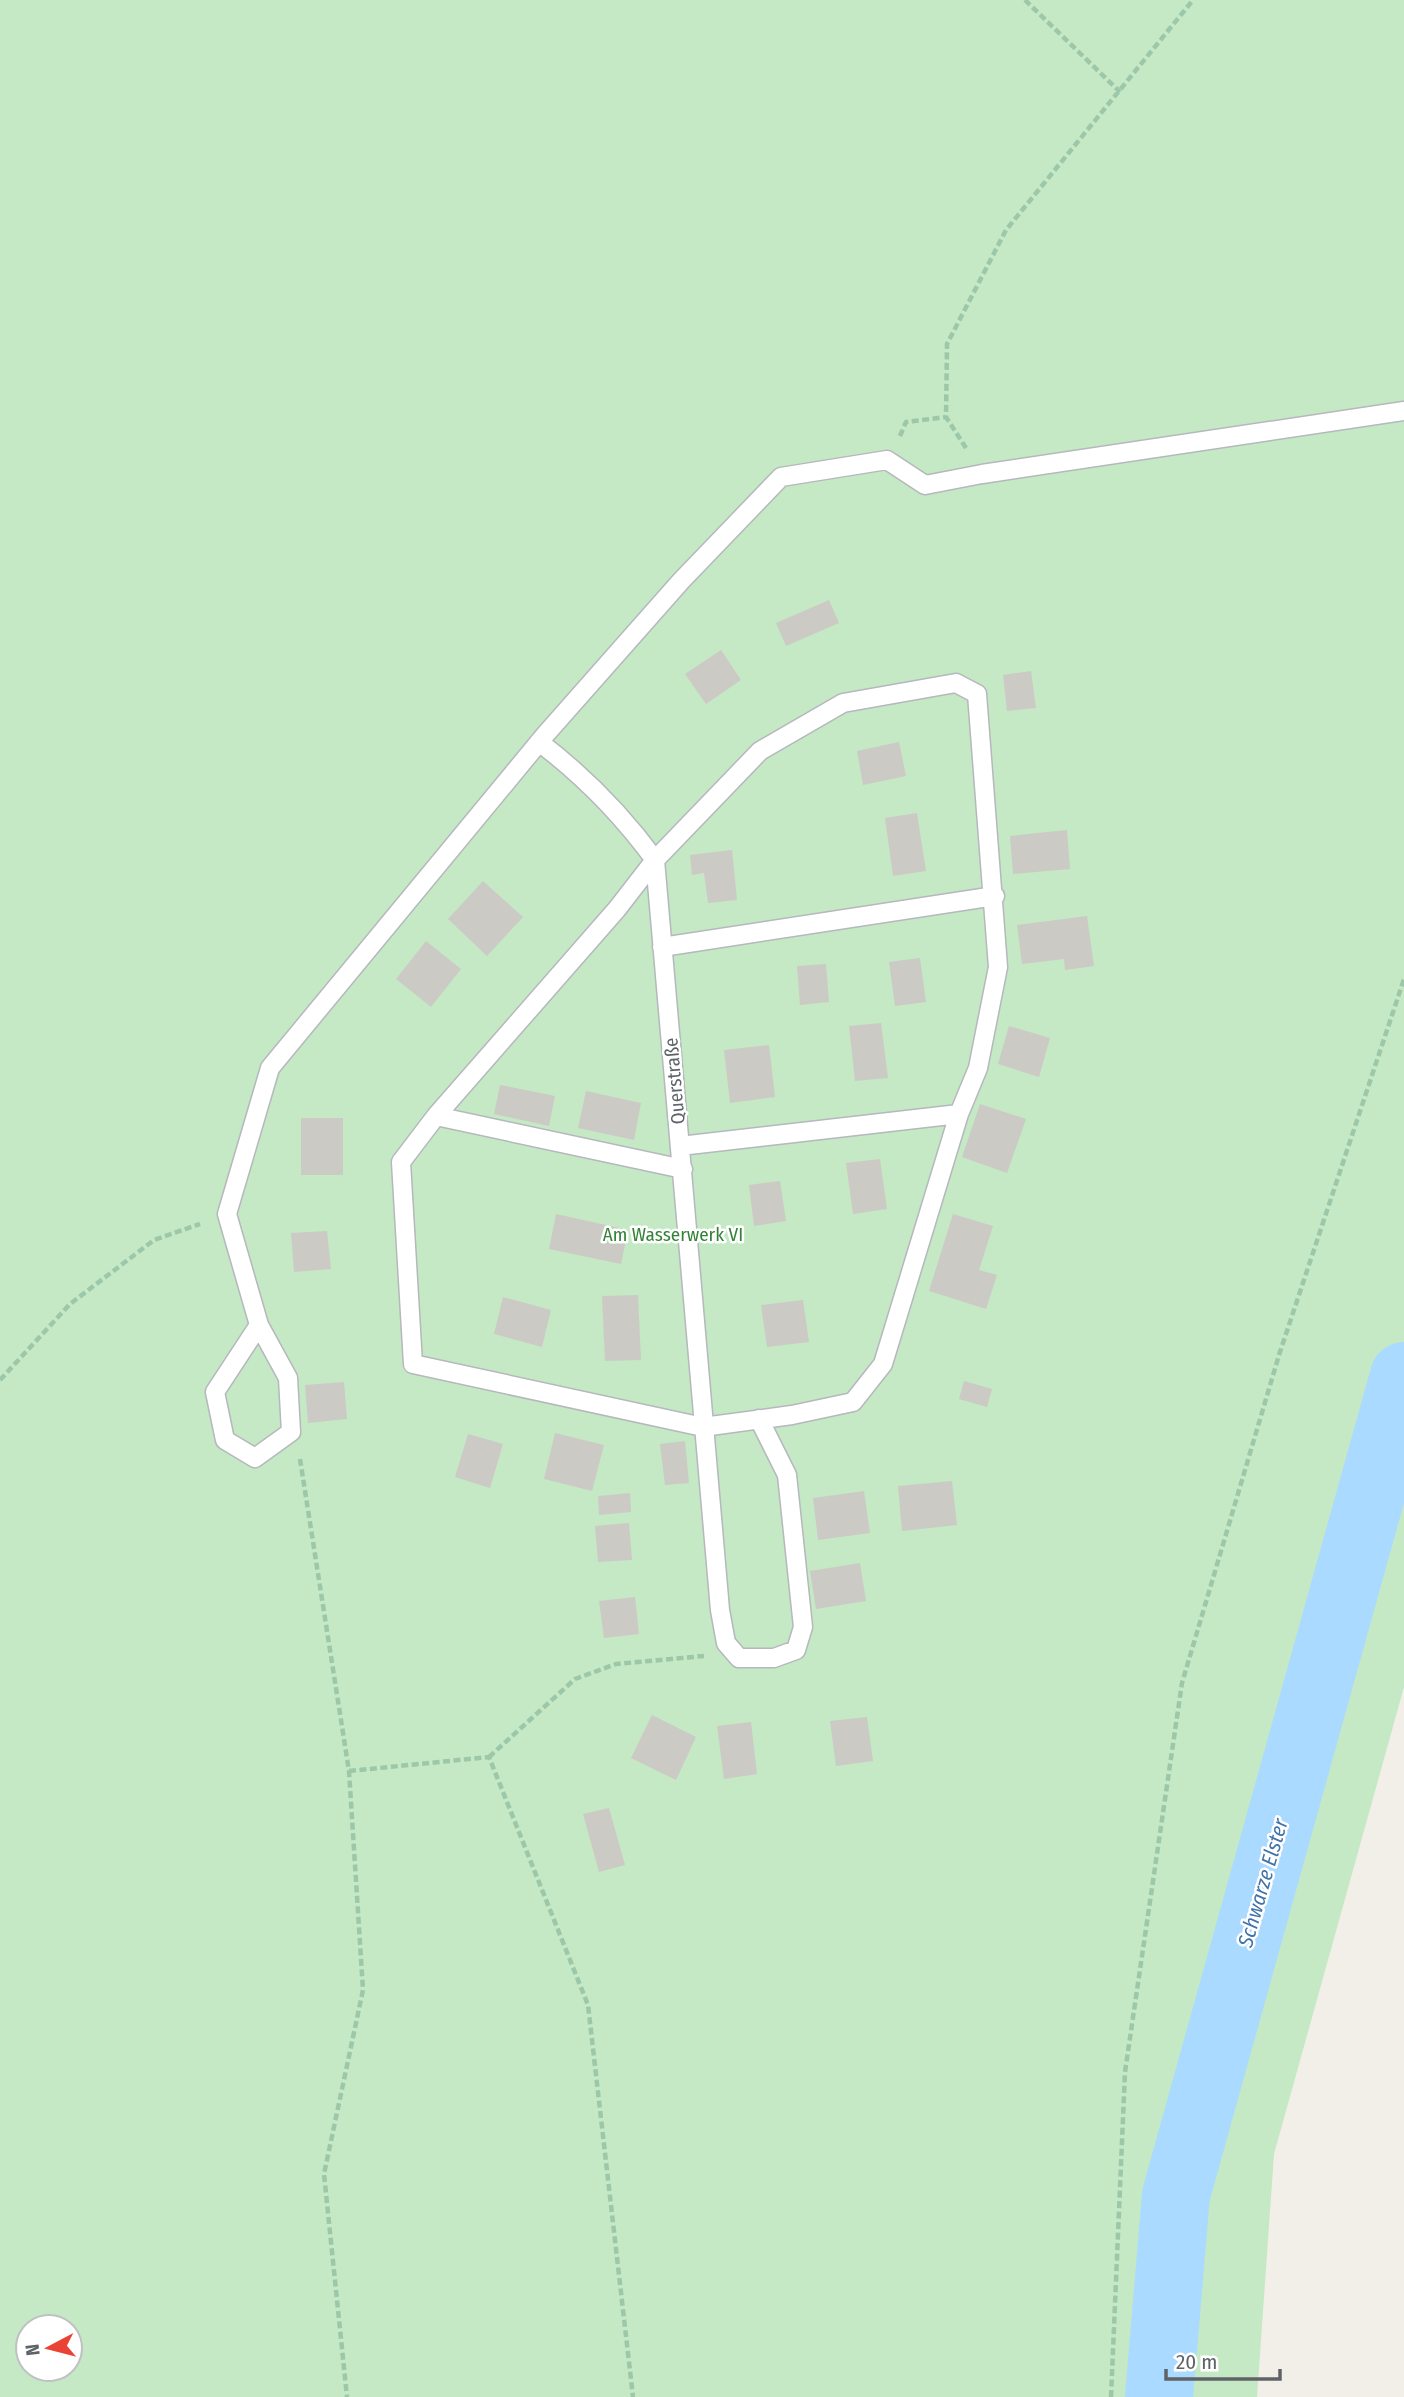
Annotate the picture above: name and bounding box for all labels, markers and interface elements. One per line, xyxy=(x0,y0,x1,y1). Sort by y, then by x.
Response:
street label: Querstraße xyxy=(659,1037,690,1125)
park label: Am Wasserwerk VI xyxy=(603,1223,743,1246)
water label: Schwarze Elster xyxy=(1232,1815,1294,1951)
north arrow xyxy=(14,2313,84,2383)
scale bar xyxy=(1166,2338,1280,2382)
text: N xyxy=(21,2343,45,2357)
text: 20 m xyxy=(1176,2349,1217,2375)

